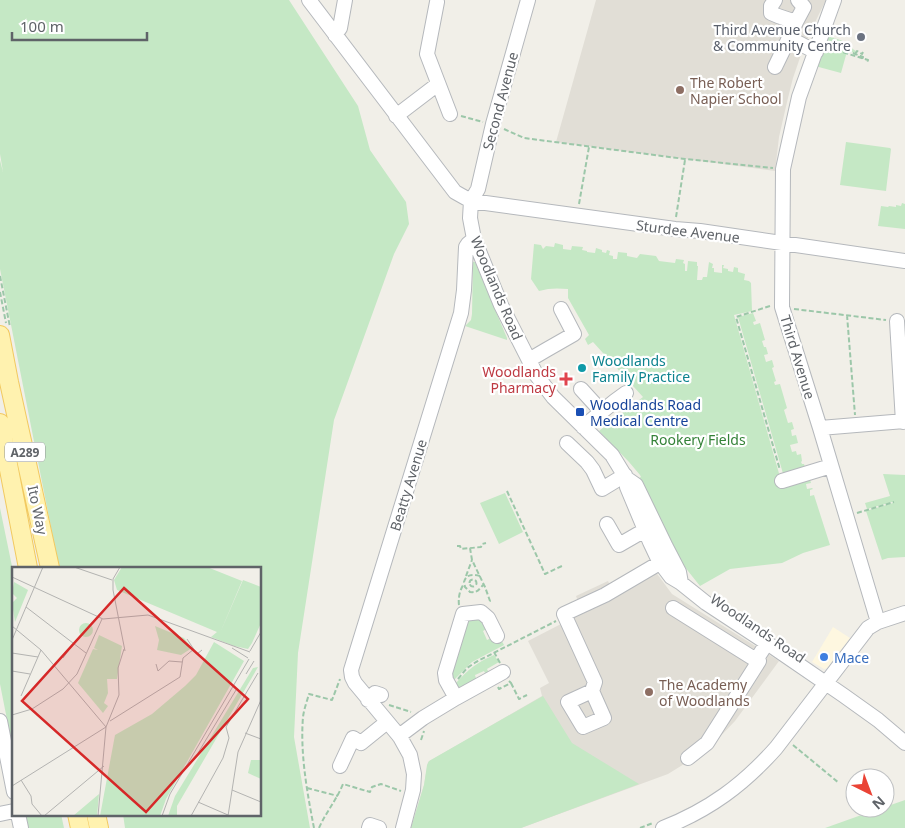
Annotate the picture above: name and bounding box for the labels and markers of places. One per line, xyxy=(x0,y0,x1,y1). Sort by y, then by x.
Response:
place label: Third Avenue Church & Community Centre xyxy=(713,20,851,55)
marker: Third Avenue Church & Community Centre xyxy=(855,31,867,43)
place label: The Robert Napier School xyxy=(690,73,782,108)
marker: The Robert Napier School xyxy=(674,84,686,96)
place label: Woodlands Family Practice xyxy=(592,351,690,386)
place label: Woodlands Pharmacy xyxy=(482,362,557,397)
marker: Woodlands Family Practice xyxy=(576,362,588,374)
marker: Woodlands Pharmacy xyxy=(560,373,572,385)
place label: Woodlands Road Medical Centre xyxy=(590,395,701,430)
marker: Woodlands Road Medical Centre xyxy=(574,406,586,418)
place label: Mace xyxy=(834,648,869,667)
marker: Mace xyxy=(818,651,830,663)
place label: The Academy of Woodlands xyxy=(659,675,750,710)
marker: The Academy of Woodlands xyxy=(643,686,655,698)

